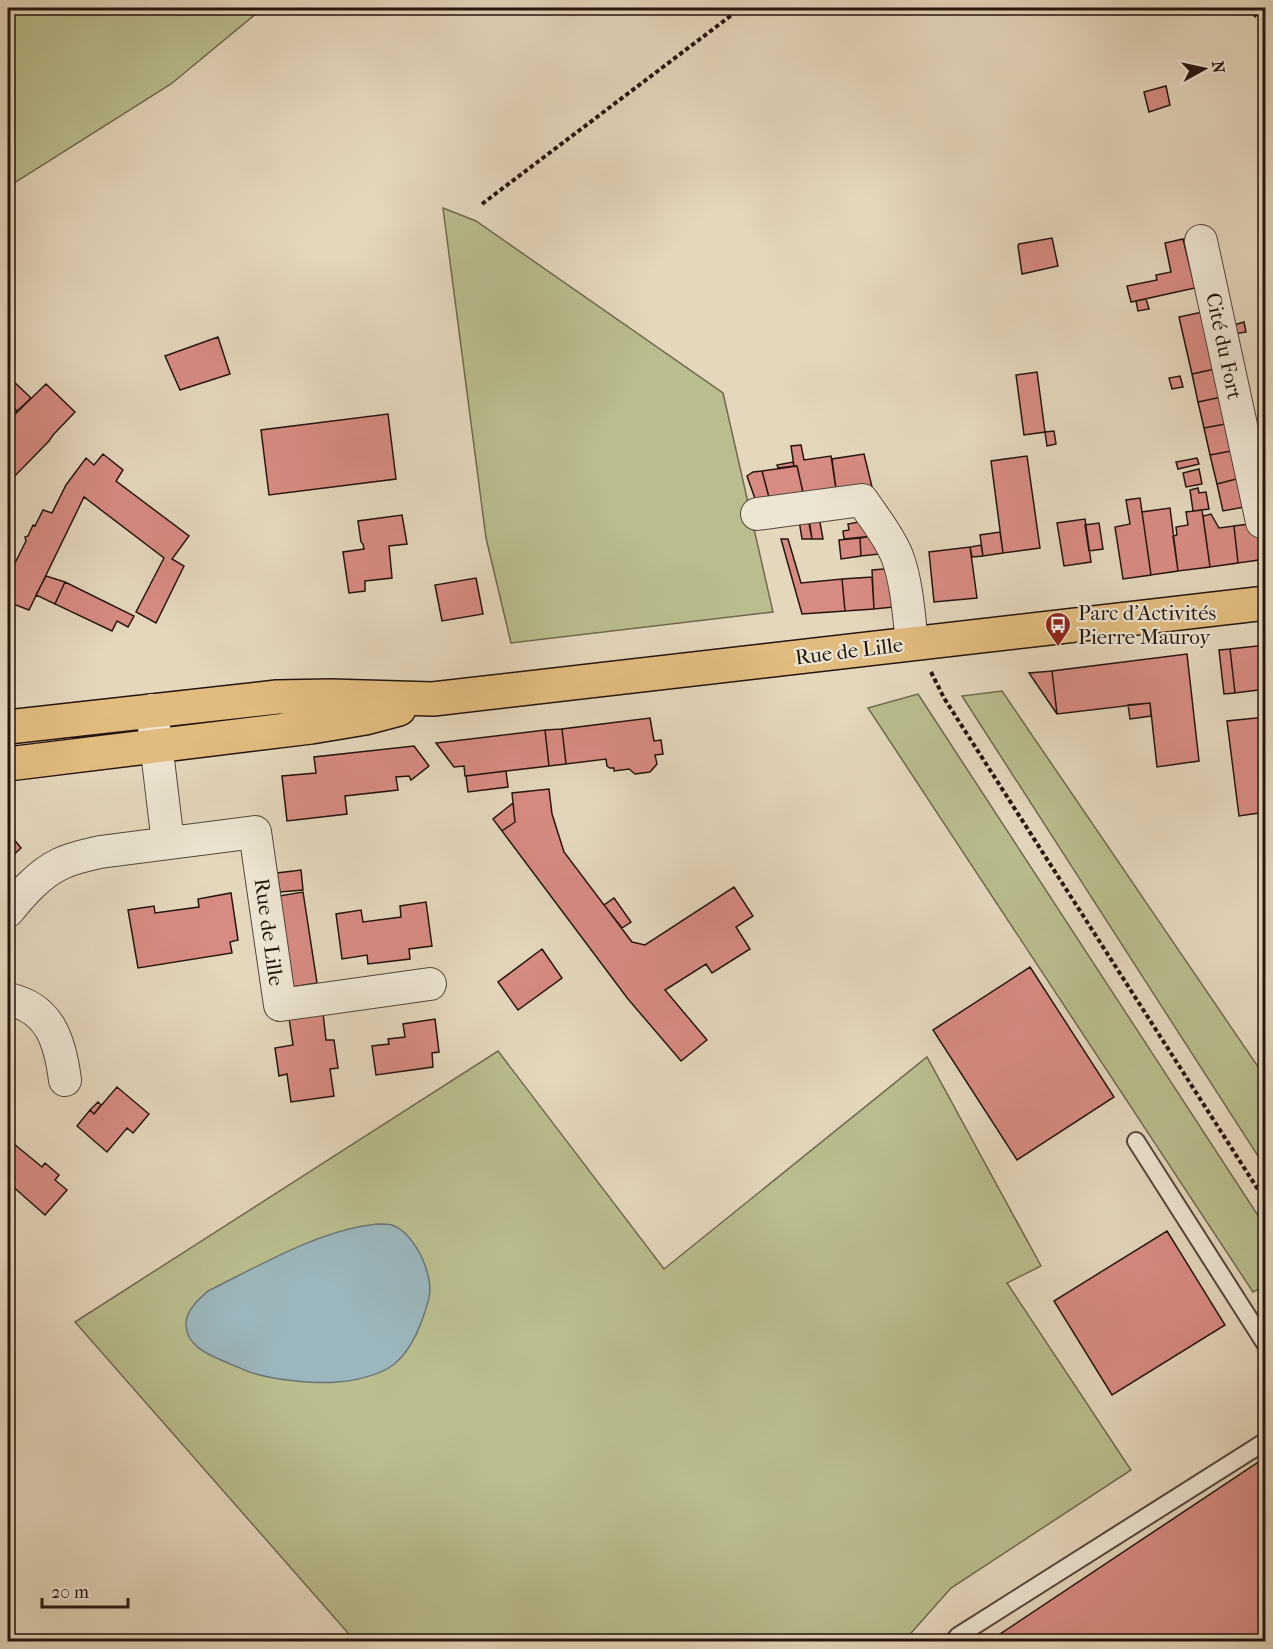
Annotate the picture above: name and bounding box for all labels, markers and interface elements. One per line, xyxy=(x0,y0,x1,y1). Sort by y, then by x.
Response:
north arrow xyxy=(1174,39,1234,99)
text: N xyxy=(1208,60,1229,75)
street label: Cité du Fort xyxy=(1201,290,1247,402)
place label: Parc d'Activités Pierre Mauroy xyxy=(1078,601,1217,649)
bus stop icon: Parc d'Activités Pierre Mauroy xyxy=(1043,610,1073,648)
street label: Rue de Lille xyxy=(794,632,904,670)
street label: Rue de Lille xyxy=(250,877,288,987)
scale bar xyxy=(42,1571,128,1609)
text: 20 m xyxy=(51,1582,89,1603)

